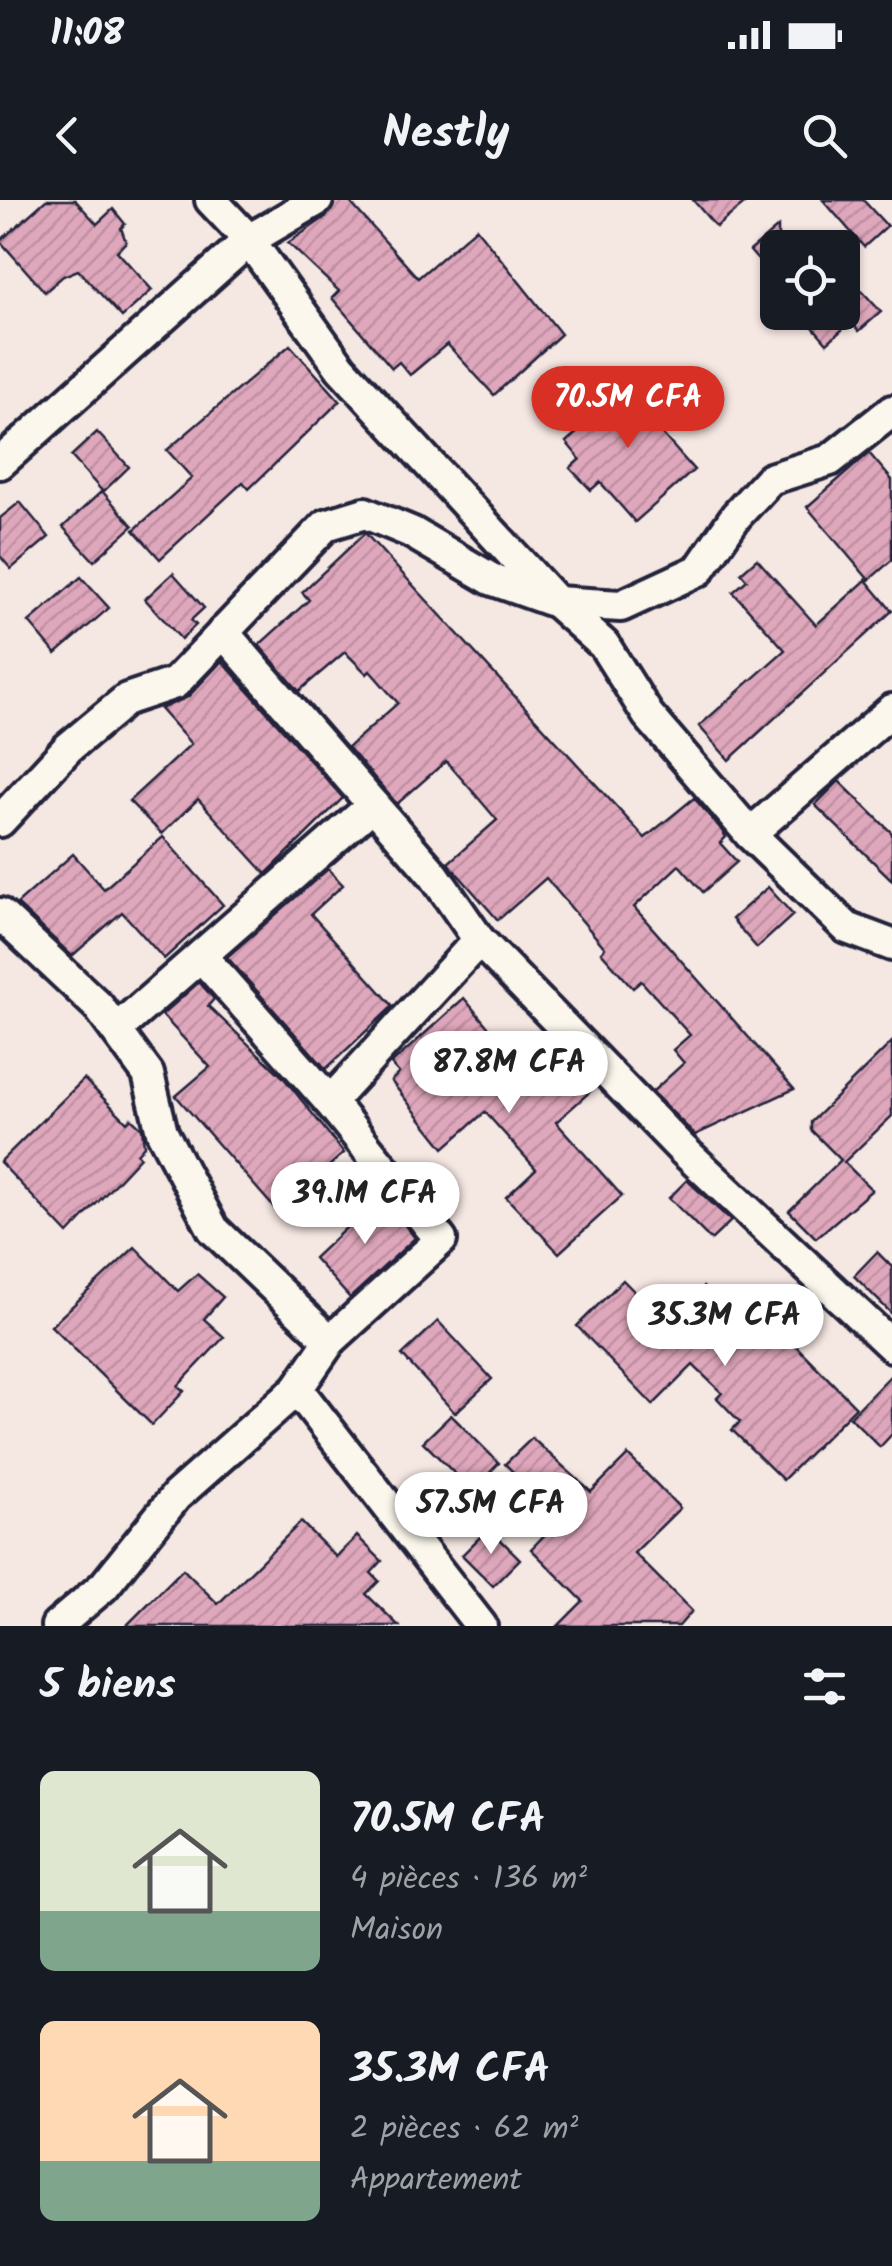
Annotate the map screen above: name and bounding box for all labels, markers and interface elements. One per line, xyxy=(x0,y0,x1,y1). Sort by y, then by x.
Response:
text: 11:08 xyxy=(50,5,124,65)
text: Nestly xyxy=(382,99,510,171)
icon: back xyxy=(40,108,95,163)
icon: search xyxy=(797,108,852,163)
map controls xyxy=(760,230,860,330)
button: locate xyxy=(760,230,860,330)
pin: 70.5M CFA xyxy=(514,366,742,451)
text: 70.5M CFA xyxy=(553,373,703,424)
pin: 87.8M CFA xyxy=(395,1031,623,1116)
text: 87.8M CFA xyxy=(432,1038,586,1089)
pin: 39.1M CFA xyxy=(251,1162,479,1247)
text: 39.1M CFA xyxy=(293,1169,437,1220)
pin: 35.3M CFA xyxy=(611,1284,839,1369)
text: 35.3M CFA xyxy=(649,1291,801,1342)
pin: 57.5M CFA xyxy=(377,1472,605,1557)
text: 57.5M CFA xyxy=(417,1479,565,1530)
text: 5 biens xyxy=(40,1653,176,1720)
icon: filters xyxy=(797,1659,852,1714)
text: 70.5M CFA xyxy=(350,1787,546,1854)
icon: home xyxy=(120,1811,240,1931)
text: 4 pièces · 136 m² xyxy=(350,1854,587,1905)
text: Maison xyxy=(350,1905,443,1956)
text: 35.3M CFA xyxy=(350,2037,550,2104)
icon: home xyxy=(120,2061,240,2181)
text: 2 pièces · 62 m² xyxy=(350,2104,578,2155)
text: Appartement xyxy=(350,2155,522,2206)

